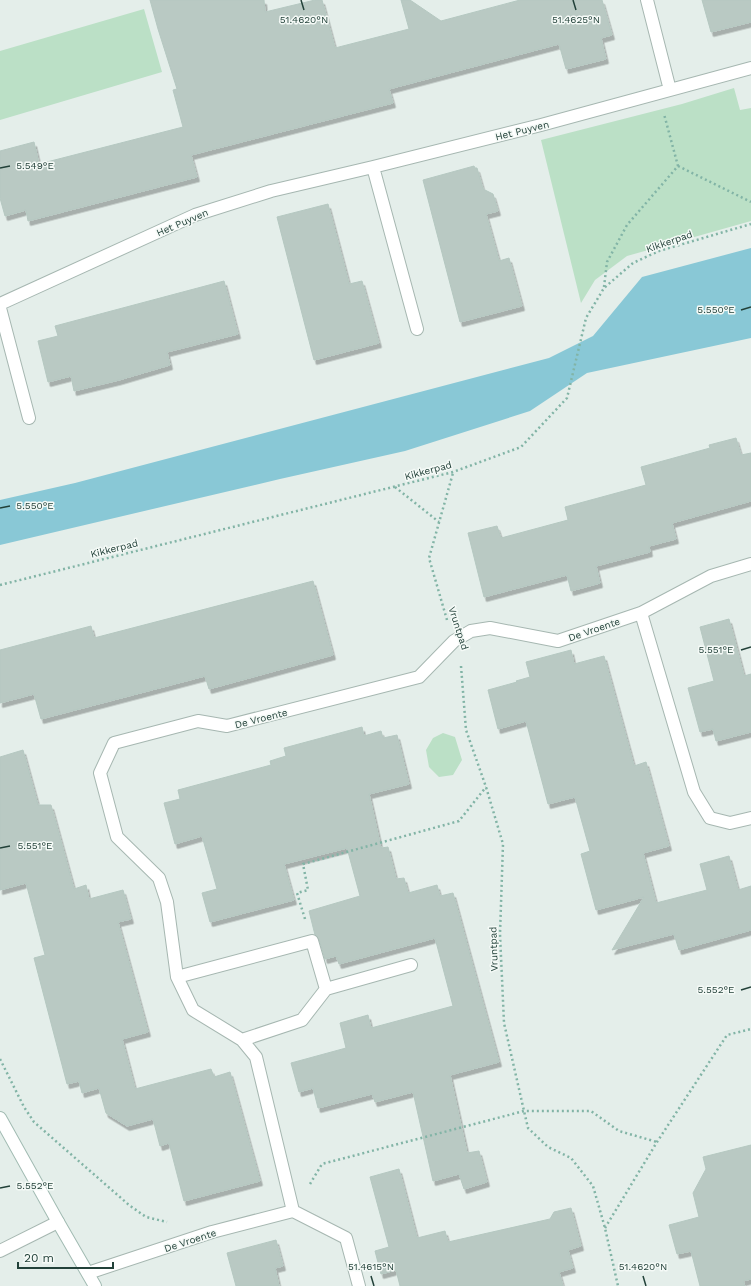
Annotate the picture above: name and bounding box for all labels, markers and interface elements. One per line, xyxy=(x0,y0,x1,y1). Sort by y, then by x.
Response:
text: 51.4620°N xyxy=(280,14,328,25)
text: 51.4625°N xyxy=(552,14,600,25)
street label: Het Puyven xyxy=(494,118,550,142)
text: 5.549°E xyxy=(16,160,54,171)
street label: Het Puyven xyxy=(155,207,210,238)
street label: Kikkerpad xyxy=(644,228,694,255)
text: 5.550°E xyxy=(697,304,735,315)
street label: Kikkerpad xyxy=(403,459,453,482)
text: 5.550°E xyxy=(16,500,54,511)
street label: Kikkerpad xyxy=(89,537,139,560)
street label: Vruntpad xyxy=(446,605,471,651)
street label: De Vroente xyxy=(567,615,622,643)
text: 5.551°E xyxy=(699,644,734,655)
street label: De Vroente xyxy=(234,707,289,730)
text: 5.551°E xyxy=(18,840,53,851)
street label: Vruntpad xyxy=(487,926,500,972)
text: 5.552°E xyxy=(698,984,734,995)
text: 5.552°E xyxy=(17,1180,53,1191)
street label: De Vroente xyxy=(163,1227,218,1254)
scale bar xyxy=(18,1244,113,1270)
text: 20 m xyxy=(24,1251,54,1265)
text: 51.4615°N xyxy=(348,1261,394,1272)
text: 51.4620°N xyxy=(619,1261,667,1272)

